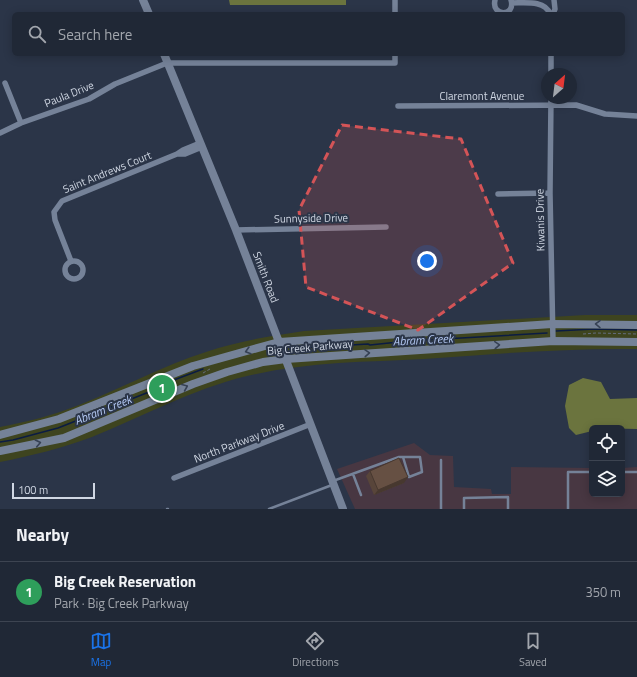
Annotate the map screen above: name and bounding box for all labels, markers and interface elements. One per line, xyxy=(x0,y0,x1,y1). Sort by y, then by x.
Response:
search box xyxy=(12,12,625,56)
icon: search xyxy=(26,23,48,45)
text: Search here xyxy=(58,23,132,46)
north arrow xyxy=(541,68,577,104)
street label: Paula Drive xyxy=(42,77,97,111)
street label: Claremont Avenue xyxy=(440,88,525,104)
street label: Saint Andrews Court xyxy=(60,147,154,197)
street label: Kiwanis Drive xyxy=(531,188,549,251)
street label: Sunnyside Drive xyxy=(274,209,349,227)
street label: Smith Road xyxy=(249,249,283,305)
your location xyxy=(417,251,437,271)
one-way arrow xyxy=(595,320,601,328)
water label: Abram Creek xyxy=(392,328,455,351)
street label: Big Creek Parkway xyxy=(267,335,354,359)
one-way arrow xyxy=(494,340,500,349)
one-way arrow xyxy=(245,346,252,355)
one-way arrow xyxy=(364,348,370,357)
pin: 1 xyxy=(149,373,175,403)
one-way arrow xyxy=(181,384,189,392)
water label: Abram Creek xyxy=(71,389,136,430)
street label: North Parkway Drive xyxy=(191,417,287,467)
map controls xyxy=(589,425,625,497)
button: locate xyxy=(589,425,625,461)
one-way arrow xyxy=(35,440,41,448)
button: layers xyxy=(589,461,625,497)
scale bar xyxy=(12,481,95,500)
text: 100 m xyxy=(18,482,48,498)
text: Nearby xyxy=(16,522,69,548)
text: Big Creek Reservation xyxy=(54,570,196,593)
text: 1 xyxy=(25,582,33,602)
text: 350 m xyxy=(585,582,621,602)
text: Park · Big Creek Parkway xyxy=(54,593,189,613)
tab: Map xyxy=(90,630,112,670)
tab: Directions xyxy=(292,630,339,670)
tab: Saved xyxy=(519,630,547,670)

